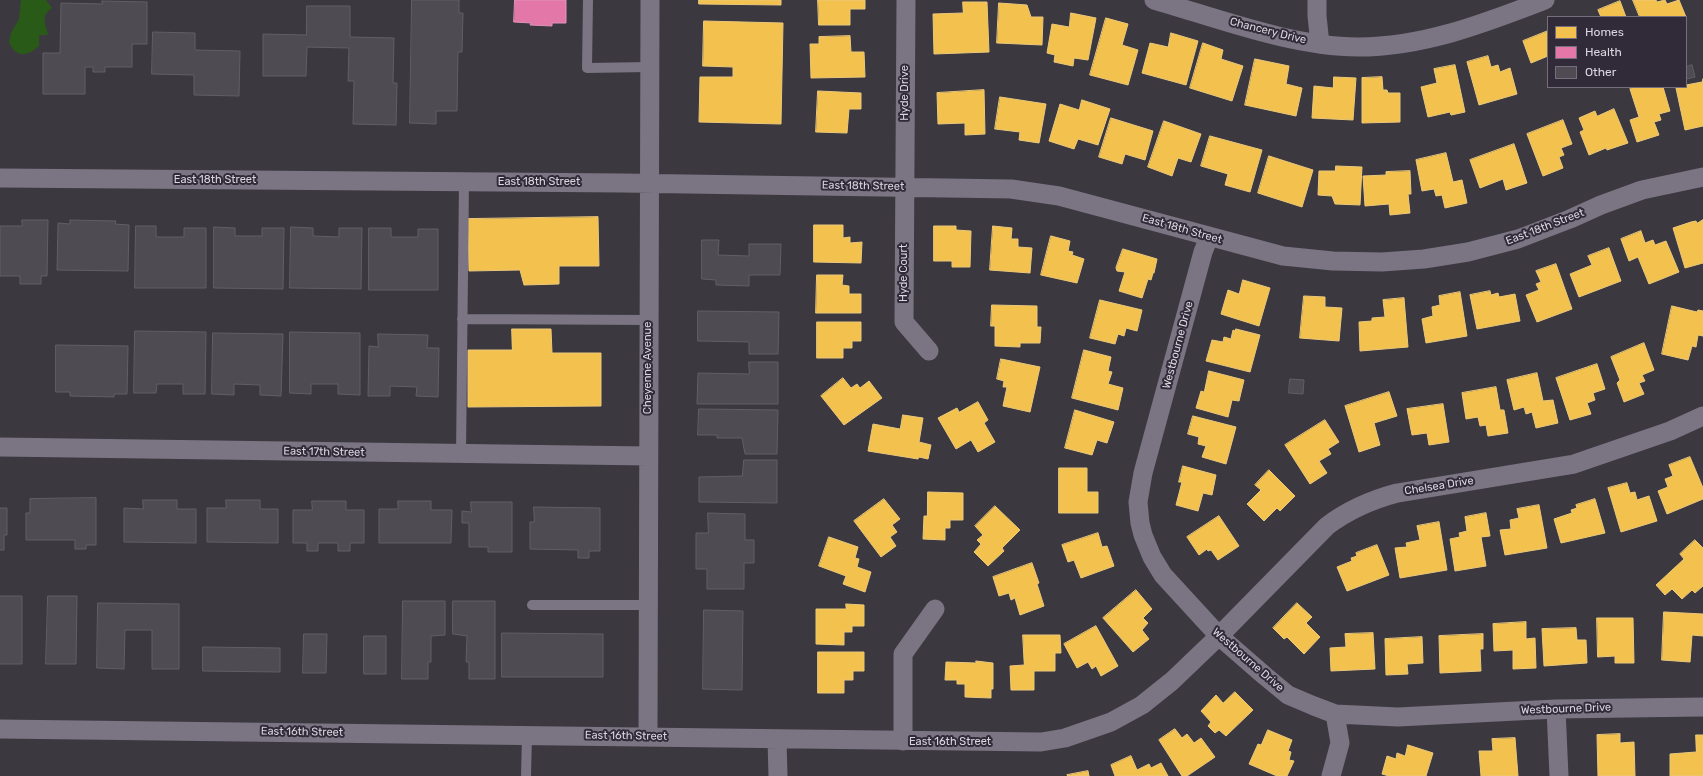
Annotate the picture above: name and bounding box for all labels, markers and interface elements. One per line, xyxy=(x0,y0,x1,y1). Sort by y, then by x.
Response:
street label: Chancery Drive xyxy=(1228,15,1308,47)
legend xyxy=(1547,16,1687,88)
text: Homes xyxy=(1585,25,1624,39)
text: Health xyxy=(1585,45,1622,59)
street label: Hyde Drive xyxy=(898,65,912,121)
text: Other xyxy=(1585,65,1616,79)
street label: East 18th Street xyxy=(174,173,256,187)
street label: East 18th Street xyxy=(498,175,580,189)
street label: East 18th Street xyxy=(822,179,904,193)
street label: East 18th Street xyxy=(1504,206,1586,248)
street label: East 18th Street xyxy=(1141,211,1223,247)
street label: Hyde Court xyxy=(897,244,911,302)
street label: Westbourne Drive xyxy=(1160,300,1196,390)
street label: Cheyenne Avenue xyxy=(641,322,655,414)
street label: East 17th Street xyxy=(283,445,365,459)
street label: Chelsea Drive xyxy=(1403,474,1475,498)
street label: Westbourne Drive xyxy=(1210,625,1286,695)
street label: Westbourne Drive xyxy=(1521,701,1611,717)
street label: East 16th Street xyxy=(261,725,343,739)
street label: East 16th Street xyxy=(585,729,667,743)
street label: East 16th Street xyxy=(909,735,991,749)

